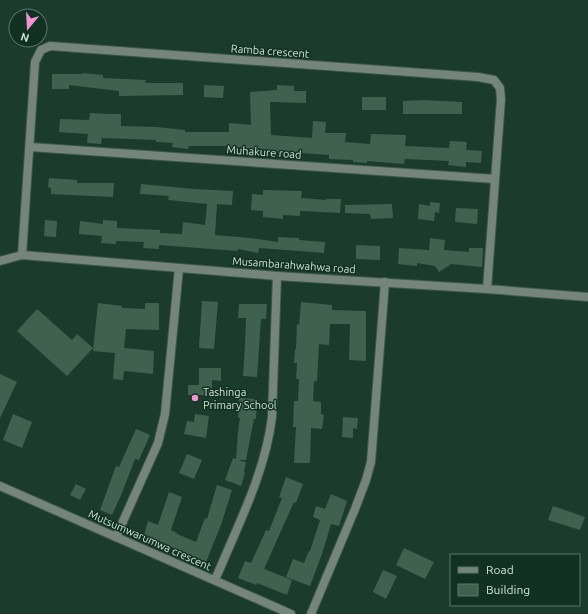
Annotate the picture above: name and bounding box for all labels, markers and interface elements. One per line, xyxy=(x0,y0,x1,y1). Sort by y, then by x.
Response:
north arrow xyxy=(8,8,48,48)
text: N xyxy=(19,31,31,44)
street label: Ramba crescent xyxy=(230,42,310,60)
street label: Muhakure road xyxy=(226,143,302,161)
street label: Musambarahwahwa road xyxy=(232,255,356,275)
place label: Tashinga Primary School xyxy=(203,386,277,411)
marker: Tashinga Primary School xyxy=(190,393,200,403)
street label: Mutsumwarumwa crescent xyxy=(87,507,214,573)
legend xyxy=(450,554,580,606)
text: Road xyxy=(486,563,514,576)
text: Building xyxy=(486,583,530,596)

